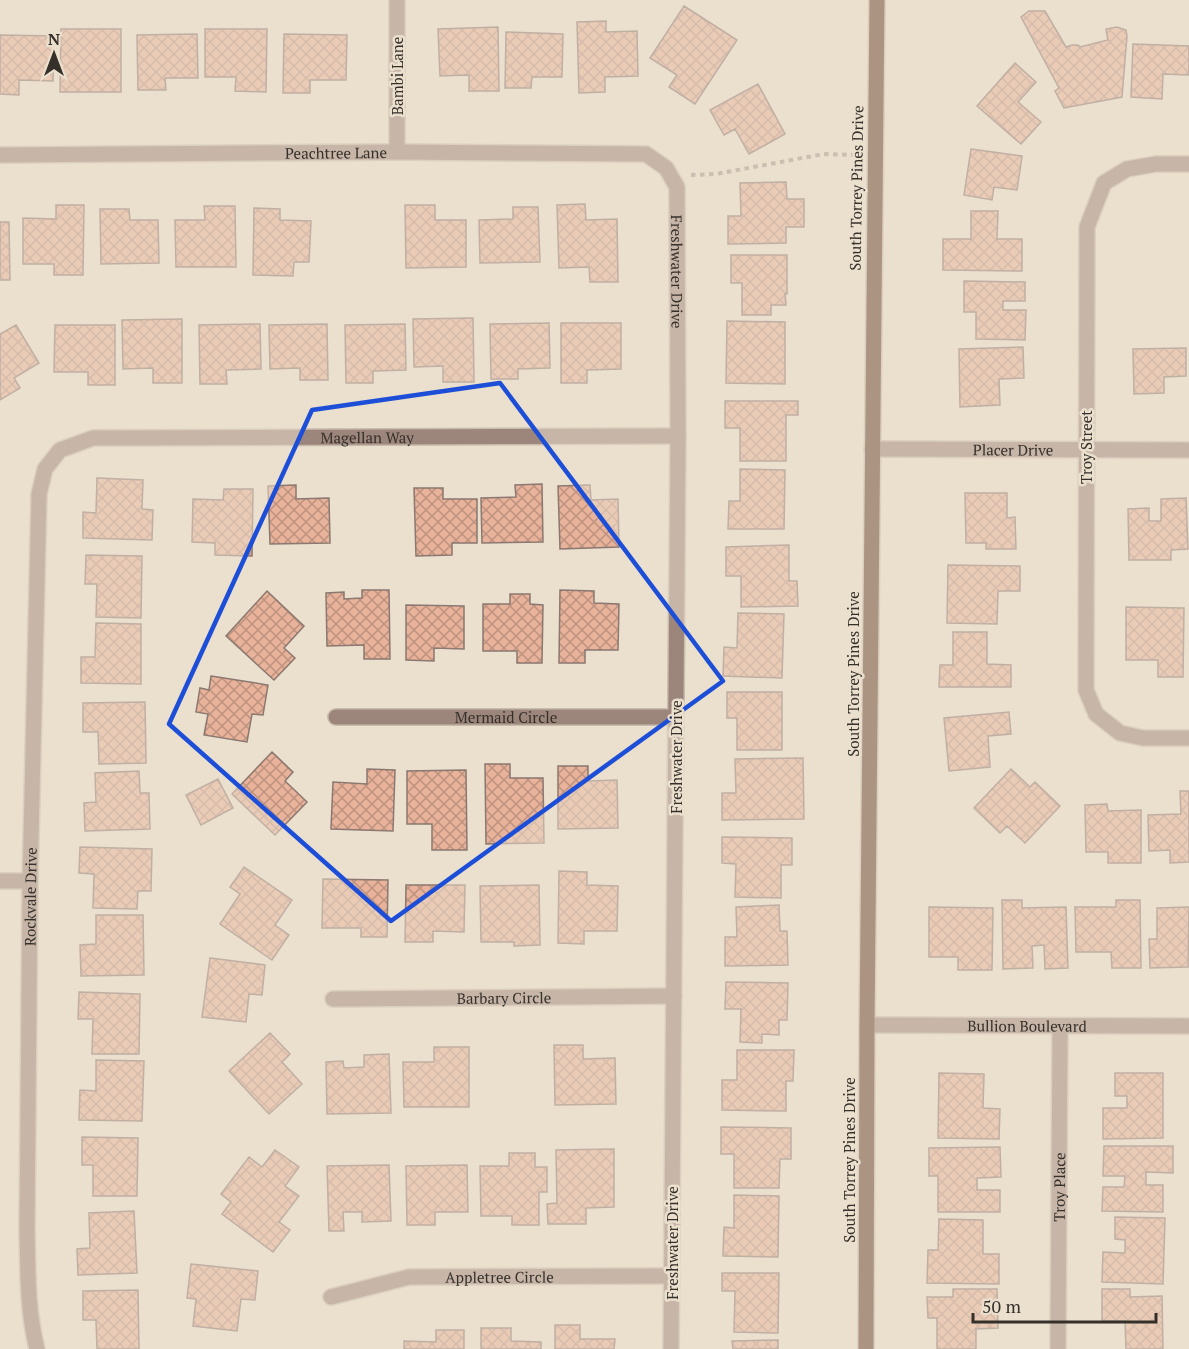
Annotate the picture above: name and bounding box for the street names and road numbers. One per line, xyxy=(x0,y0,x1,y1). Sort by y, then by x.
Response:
street label: Bambi Lane xyxy=(387,37,407,115)
street label: South Torrey Pines Drive xyxy=(845,105,867,271)
street label: Peachtree Lane xyxy=(285,142,387,163)
street label: Freshwater Drive xyxy=(667,215,688,328)
street label: Troy Street xyxy=(1076,410,1096,484)
street label: Magellan Way xyxy=(320,427,414,447)
street label: Placer Drive xyxy=(973,439,1053,460)
street label: South Torrey Pines Drive xyxy=(843,591,863,757)
street label: Freshwater Drive xyxy=(666,700,686,814)
street label: Mermaid Circle xyxy=(455,707,557,727)
street label: Rockvale Drive xyxy=(19,847,41,946)
street label: Barbary Circle xyxy=(457,987,551,1008)
street label: Bullion Boulevard xyxy=(967,1015,1087,1036)
street label: South Torrey Pines Drive xyxy=(839,1077,859,1243)
street label: Troy Place xyxy=(1049,1152,1069,1222)
street label: Freshwater Drive xyxy=(662,1186,682,1300)
street label: Appletree Circle xyxy=(445,1266,554,1287)

